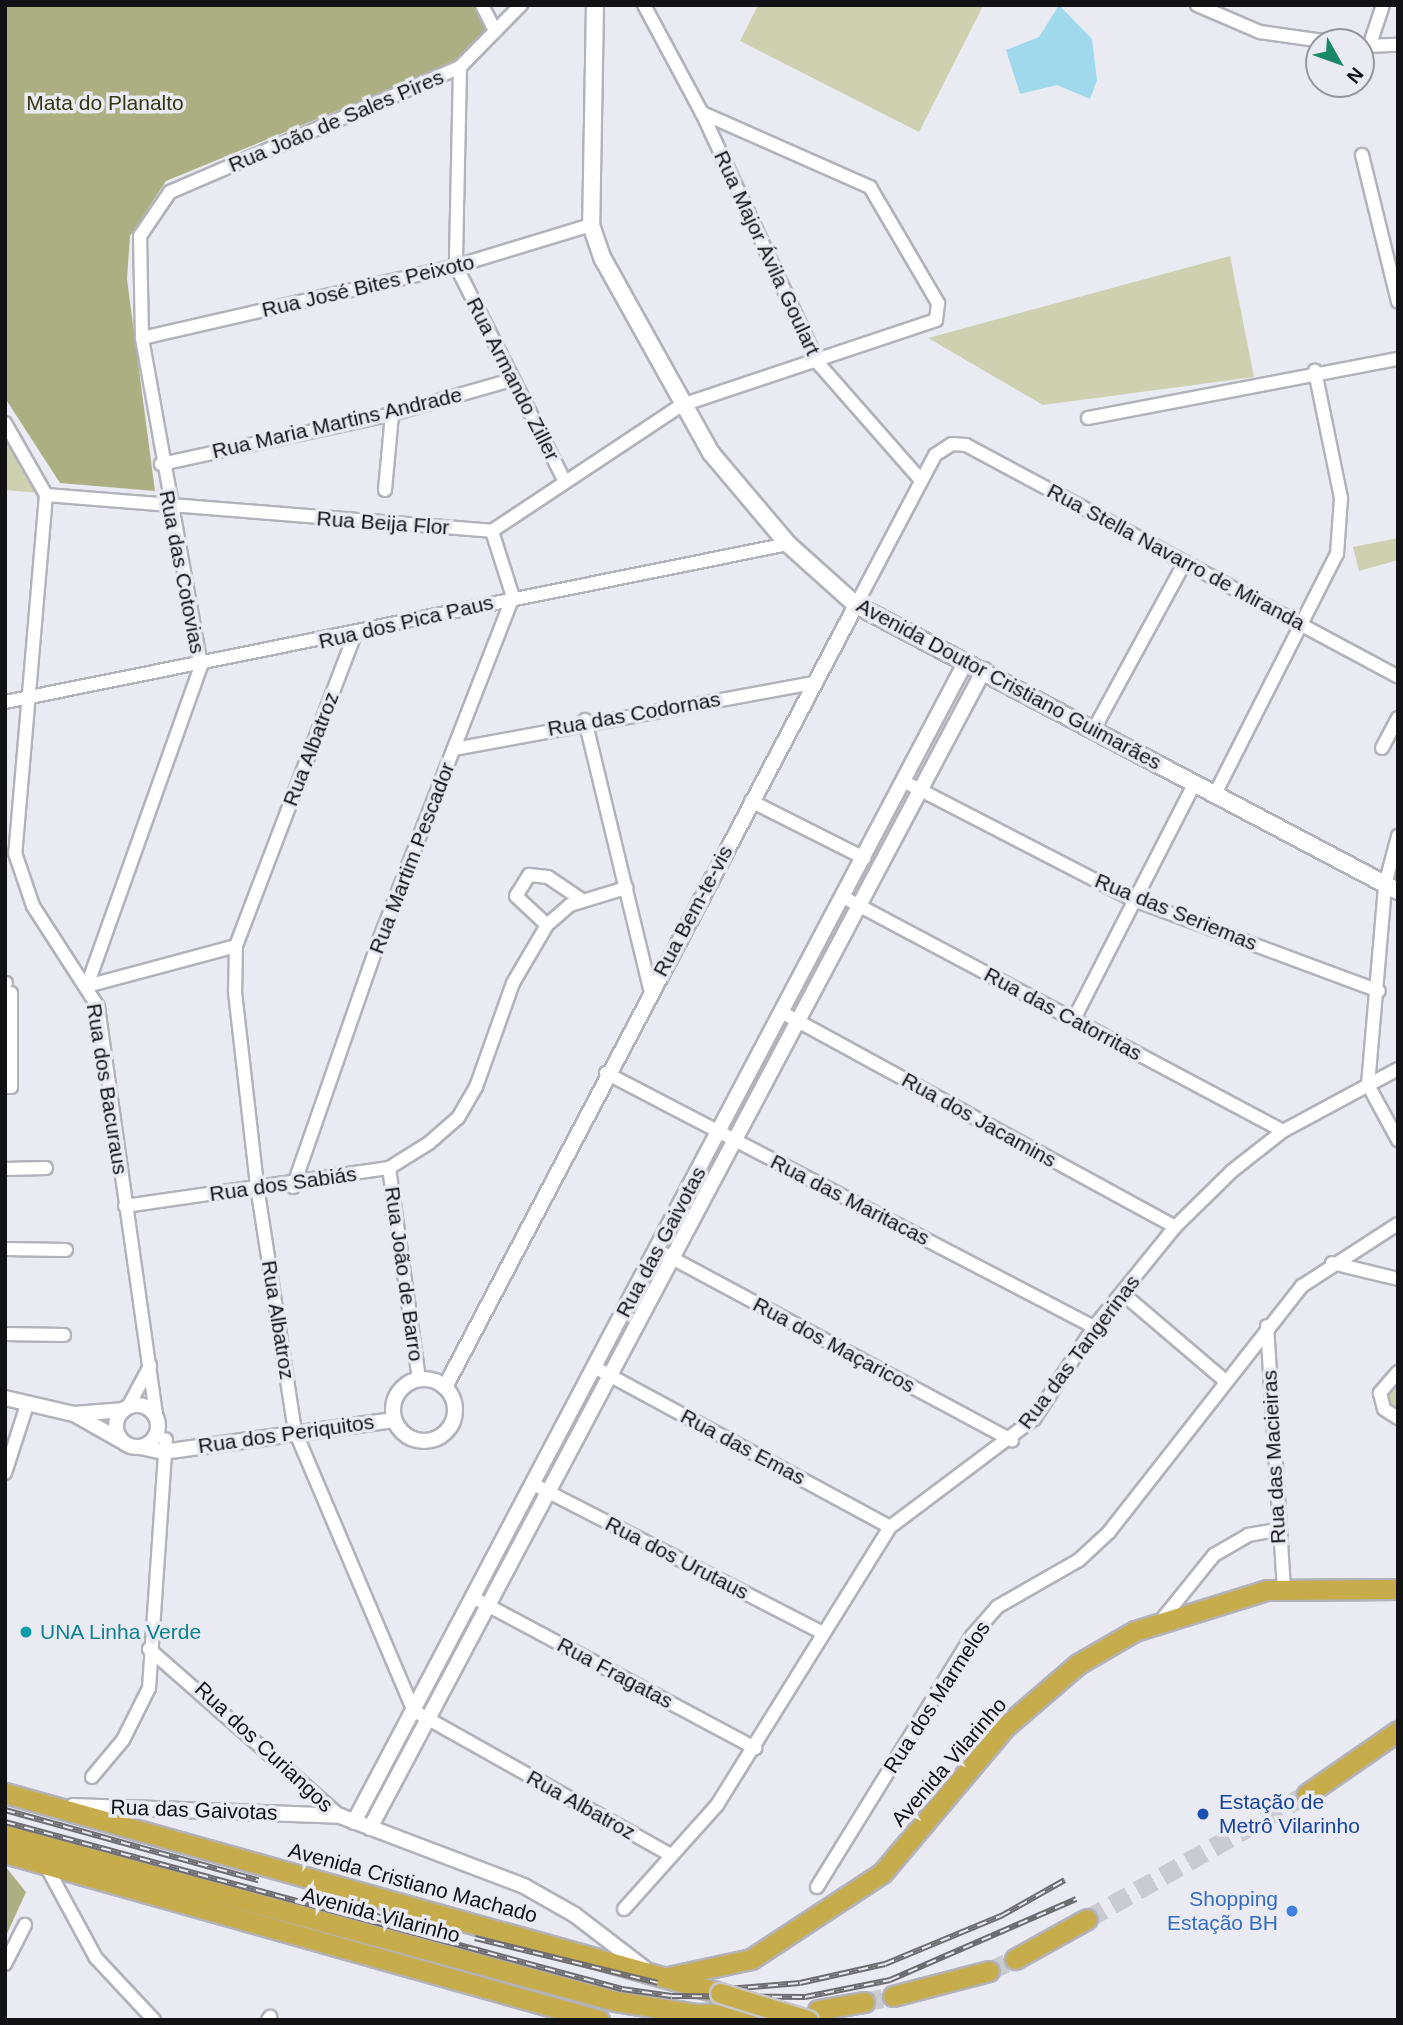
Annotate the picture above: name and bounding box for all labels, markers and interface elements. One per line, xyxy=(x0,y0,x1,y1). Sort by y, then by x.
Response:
north arrow xyxy=(1305,28,1375,98)
street label: Rua João de Sales Pires xyxy=(225,64,447,178)
text: N xyxy=(1342,64,1367,88)
park label: Mata do Planalto xyxy=(26,90,184,116)
street label: Rua Major Ávila Goulart xyxy=(708,147,826,359)
street label: Rua José Bites Peixoto xyxy=(259,249,477,323)
street label: Rua Armando Ziller xyxy=(461,293,565,465)
street label: Rua Maria Martins Andrade xyxy=(209,382,465,464)
street label: Rua Stella Navarro de Miranda xyxy=(1043,478,1309,636)
street label: Rua das Cotovias xyxy=(154,488,210,656)
street label: Rua Beija Flor xyxy=(316,506,450,540)
street label: Rua dos Pica Paus xyxy=(316,590,496,654)
street label: Avenida Doutor Cristiano Guimarães xyxy=(852,593,1166,775)
street label: Rua das Codornas xyxy=(546,686,722,742)
street label: Rua Albatroz xyxy=(277,688,345,810)
street label: Rua Martim Pescador xyxy=(364,759,460,957)
street label: Rua Bem-te-vis xyxy=(648,841,738,981)
street label: Rua das Seriemas xyxy=(1091,868,1261,956)
street label: Rua das Catorritas xyxy=(980,962,1146,1066)
street label: Rua dos Bacuraus xyxy=(81,1002,133,1176)
street label: Rua dos Jacamins xyxy=(897,1067,1061,1173)
street label: Rua das Maritacas xyxy=(766,1149,934,1251)
street label: Rua dos Sabiás xyxy=(208,1161,358,1207)
street label: Rua das Gaivotas xyxy=(611,1162,711,1322)
street label: Rua João de Barro xyxy=(379,1185,429,1363)
street label: Rua Albatroz xyxy=(256,1258,300,1382)
street label: Rua das Tangerinas xyxy=(1013,1270,1145,1434)
street label: Rua dos Maçaricos xyxy=(749,1292,919,1398)
street label: Rua das Macieiras xyxy=(1257,1370,1291,1544)
street label: Rua das Emas xyxy=(676,1404,810,1490)
street label: Rua dos Periquitos xyxy=(196,1409,376,1459)
street label: Rua dos Urutaus xyxy=(601,1511,753,1605)
street label: Rua dos Marmelos xyxy=(878,1616,996,1778)
place label: UNA Linha Verde xyxy=(40,1619,202,1645)
marker: UNA Linha Verde xyxy=(18,1624,34,1640)
street label: Rua Fragatas xyxy=(553,1632,677,1714)
street label: Rua dos Curiangos xyxy=(190,1676,338,1818)
street label: Avenida Vilarinho xyxy=(886,1692,1012,1832)
street label: Rua Albatroz xyxy=(522,1765,640,1845)
place label: Estação de Metrô Vilarinho xyxy=(1219,1789,1360,1839)
street label: Rua das Gaivotas xyxy=(110,1794,278,1826)
marker: Estação de Metrô Vilarinho xyxy=(1193,1804,1213,1824)
street label: Avenida Cristiano Machado xyxy=(286,1838,540,1928)
street label: Avenida Vilarinho xyxy=(299,1882,463,1948)
place label: Shopping Estação BH xyxy=(1167,1886,1278,1936)
marker: Shopping Estação BH xyxy=(1284,1903,1300,1919)

